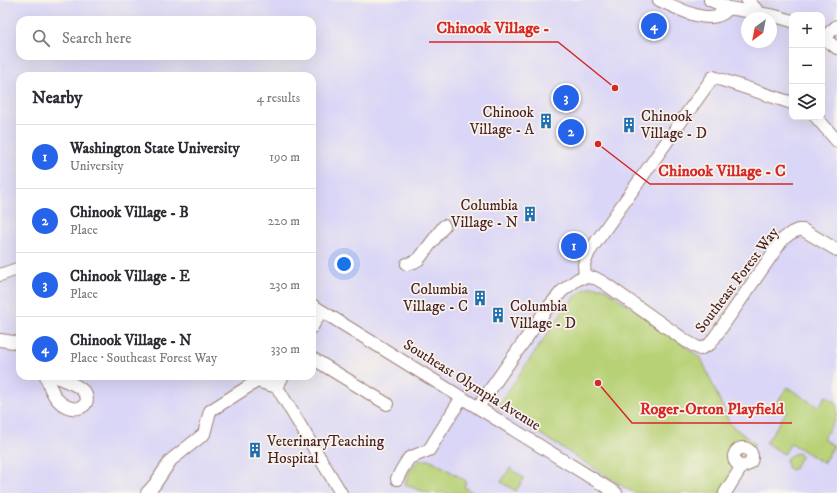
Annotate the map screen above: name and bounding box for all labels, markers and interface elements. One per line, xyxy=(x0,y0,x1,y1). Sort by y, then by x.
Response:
pin: 4 xyxy=(641,11,667,41)
north arrow xyxy=(741,12,777,48)
map controls xyxy=(789,12,825,120)
button: + xyxy=(789,12,825,48)
callout: Chinook Village - xyxy=(429,14,558,42)
search box xyxy=(16,16,316,60)
text: Chinook Village - xyxy=(436,18,550,38)
icon: search xyxy=(30,27,52,49)
text: Search here xyxy=(62,29,131,48)
button: − xyxy=(789,48,825,84)
pin: 3 xyxy=(553,83,579,113)
button: layers xyxy=(789,84,825,120)
text: Nearby xyxy=(32,87,82,109)
text: 4 results xyxy=(257,90,300,106)
place label: Chinook Village - A xyxy=(469,103,535,139)
place label: Chinook Village - D xyxy=(640,107,707,143)
building icon: Chinook Village - A xyxy=(537,112,555,130)
building icon: Chinook Village - D xyxy=(620,116,638,134)
pin: 2 xyxy=(558,117,584,147)
text: Washington State University xyxy=(70,139,240,158)
text: 1 xyxy=(43,149,47,165)
text: 190 m xyxy=(269,149,300,165)
callout: Chinook Village - C xyxy=(650,156,793,184)
text: University xyxy=(70,158,124,174)
text: Chinook Village - C xyxy=(658,161,786,181)
place label: Columbia Village - N xyxy=(450,196,519,232)
text: Chinook Village - B xyxy=(70,203,189,222)
building icon: Columbia Village - N xyxy=(521,205,539,223)
text: 2 xyxy=(42,213,48,229)
text: 220 m xyxy=(268,213,300,229)
text: Place xyxy=(70,222,98,238)
street label: Southeast Forest Way xyxy=(691,223,784,337)
pin: 1 xyxy=(561,231,587,261)
your location xyxy=(334,254,354,274)
text: Chinook Village - E xyxy=(70,267,190,286)
text: 3 xyxy=(43,277,47,293)
text: 230 m xyxy=(269,277,300,293)
place label: Columbia Village - C xyxy=(402,280,469,316)
text: Place xyxy=(70,286,98,302)
building icon: Columbia Village - C xyxy=(471,289,489,307)
place label: Columbia Village - D xyxy=(509,297,576,333)
building icon: Columbia Village - D xyxy=(489,306,507,324)
text: Chinook Village - N xyxy=(70,331,192,350)
street label: Southeast Olympia Avenue xyxy=(400,335,544,435)
text: 4 xyxy=(41,341,49,357)
text: 330 m xyxy=(271,341,300,357)
text: Place · Southeast Forest Way xyxy=(70,350,217,366)
callout: Roger-Orton Playfield xyxy=(632,395,792,423)
text: Roger-Orton Playfield xyxy=(640,399,785,419)
place label: VeterinaryTeaching Hospital xyxy=(266,432,385,468)
building icon: VeterinaryTeaching Hospital xyxy=(246,441,264,459)

